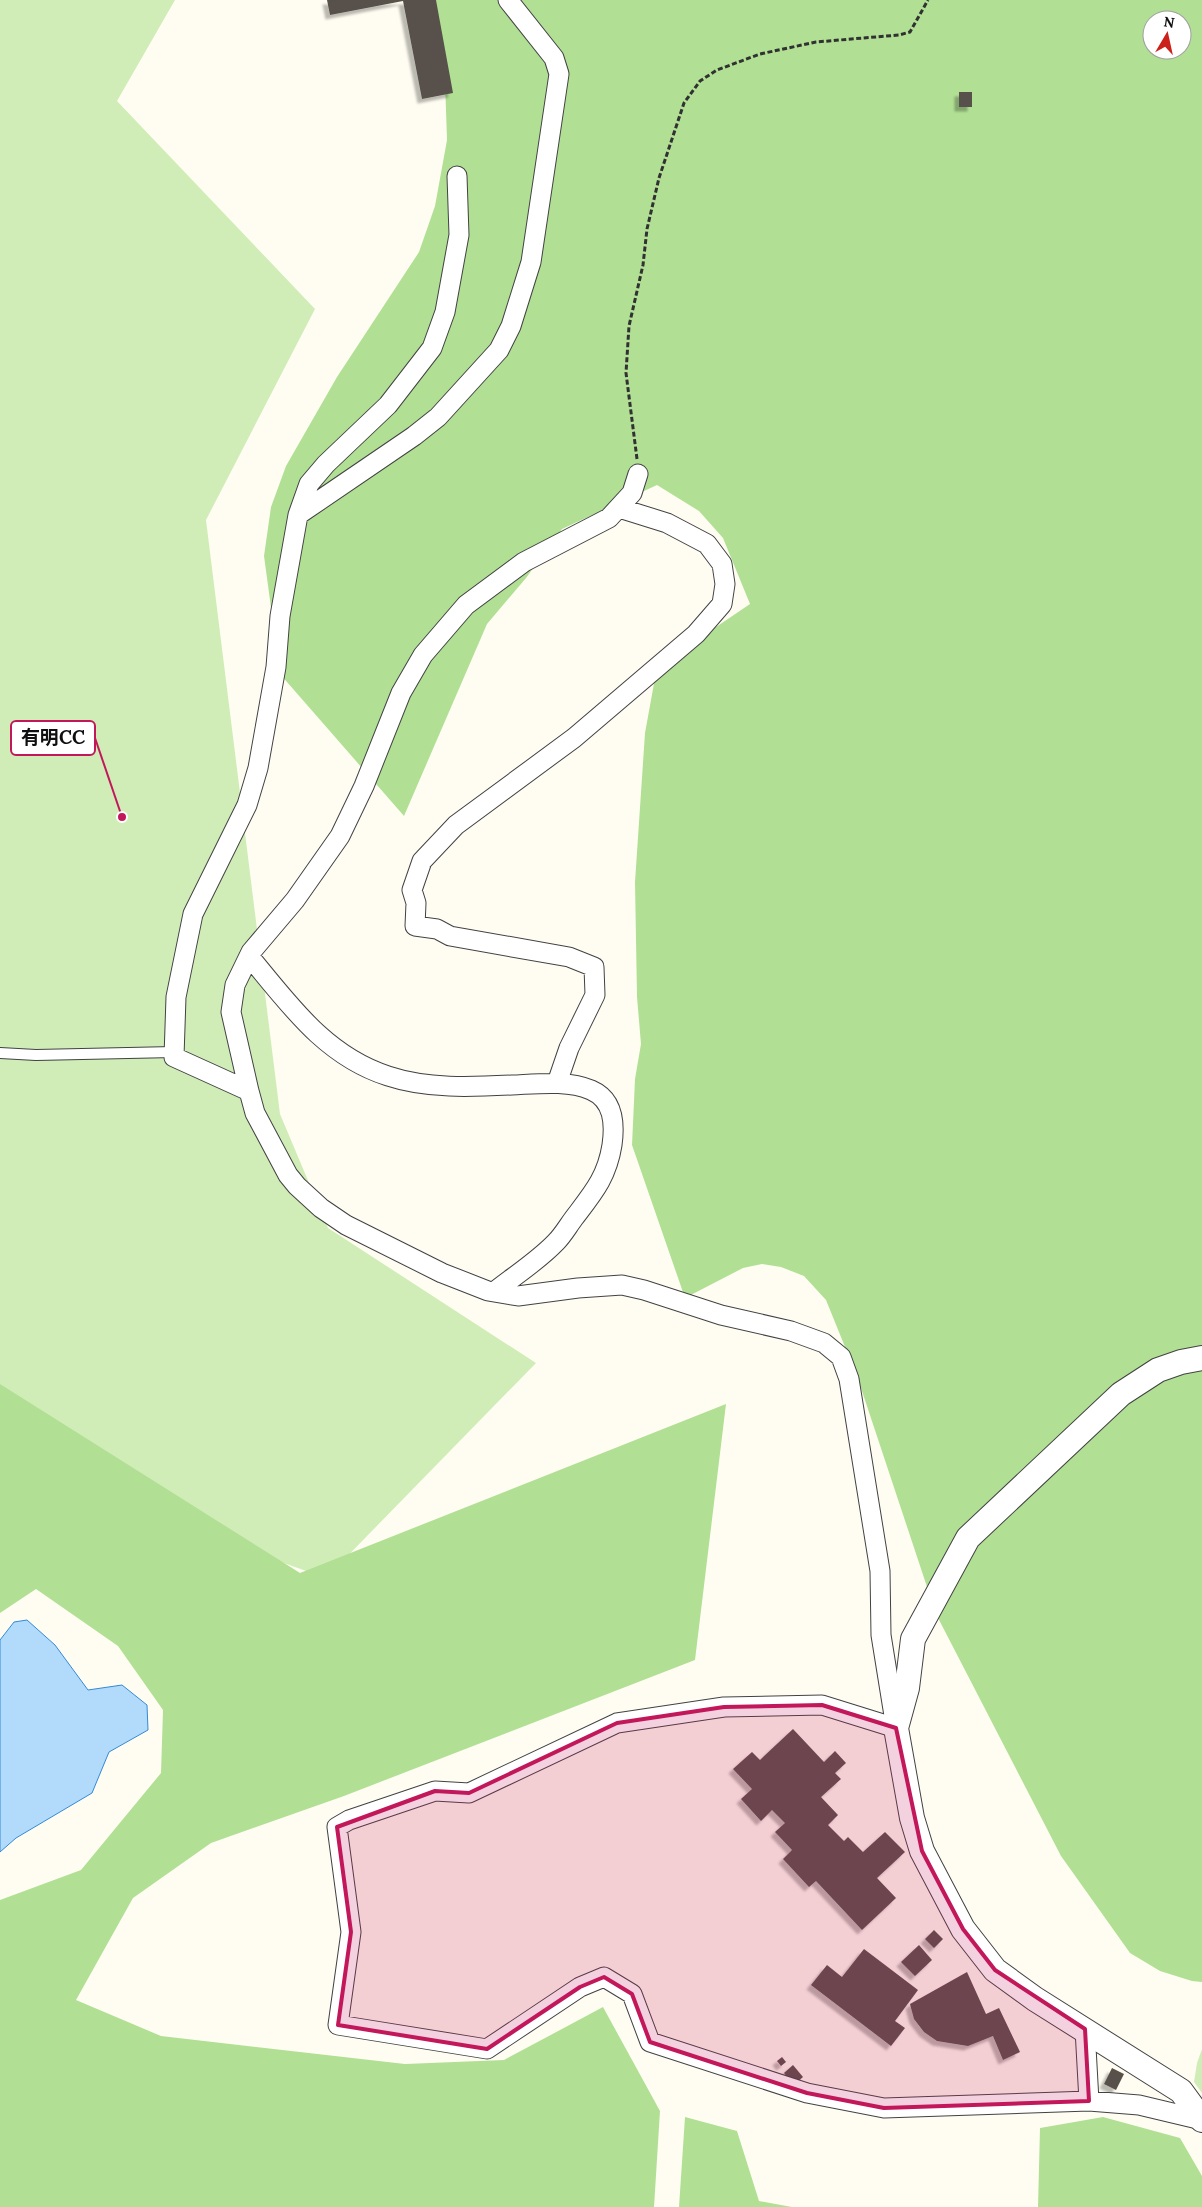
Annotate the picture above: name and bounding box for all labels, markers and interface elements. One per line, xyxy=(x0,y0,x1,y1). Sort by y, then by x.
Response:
north arrow xyxy=(1142,10,1192,60)
text: N xyxy=(1162,12,1176,32)
callout: 有明CC xyxy=(11,721,95,755)
text: 有明CC xyxy=(21,725,85,749)

